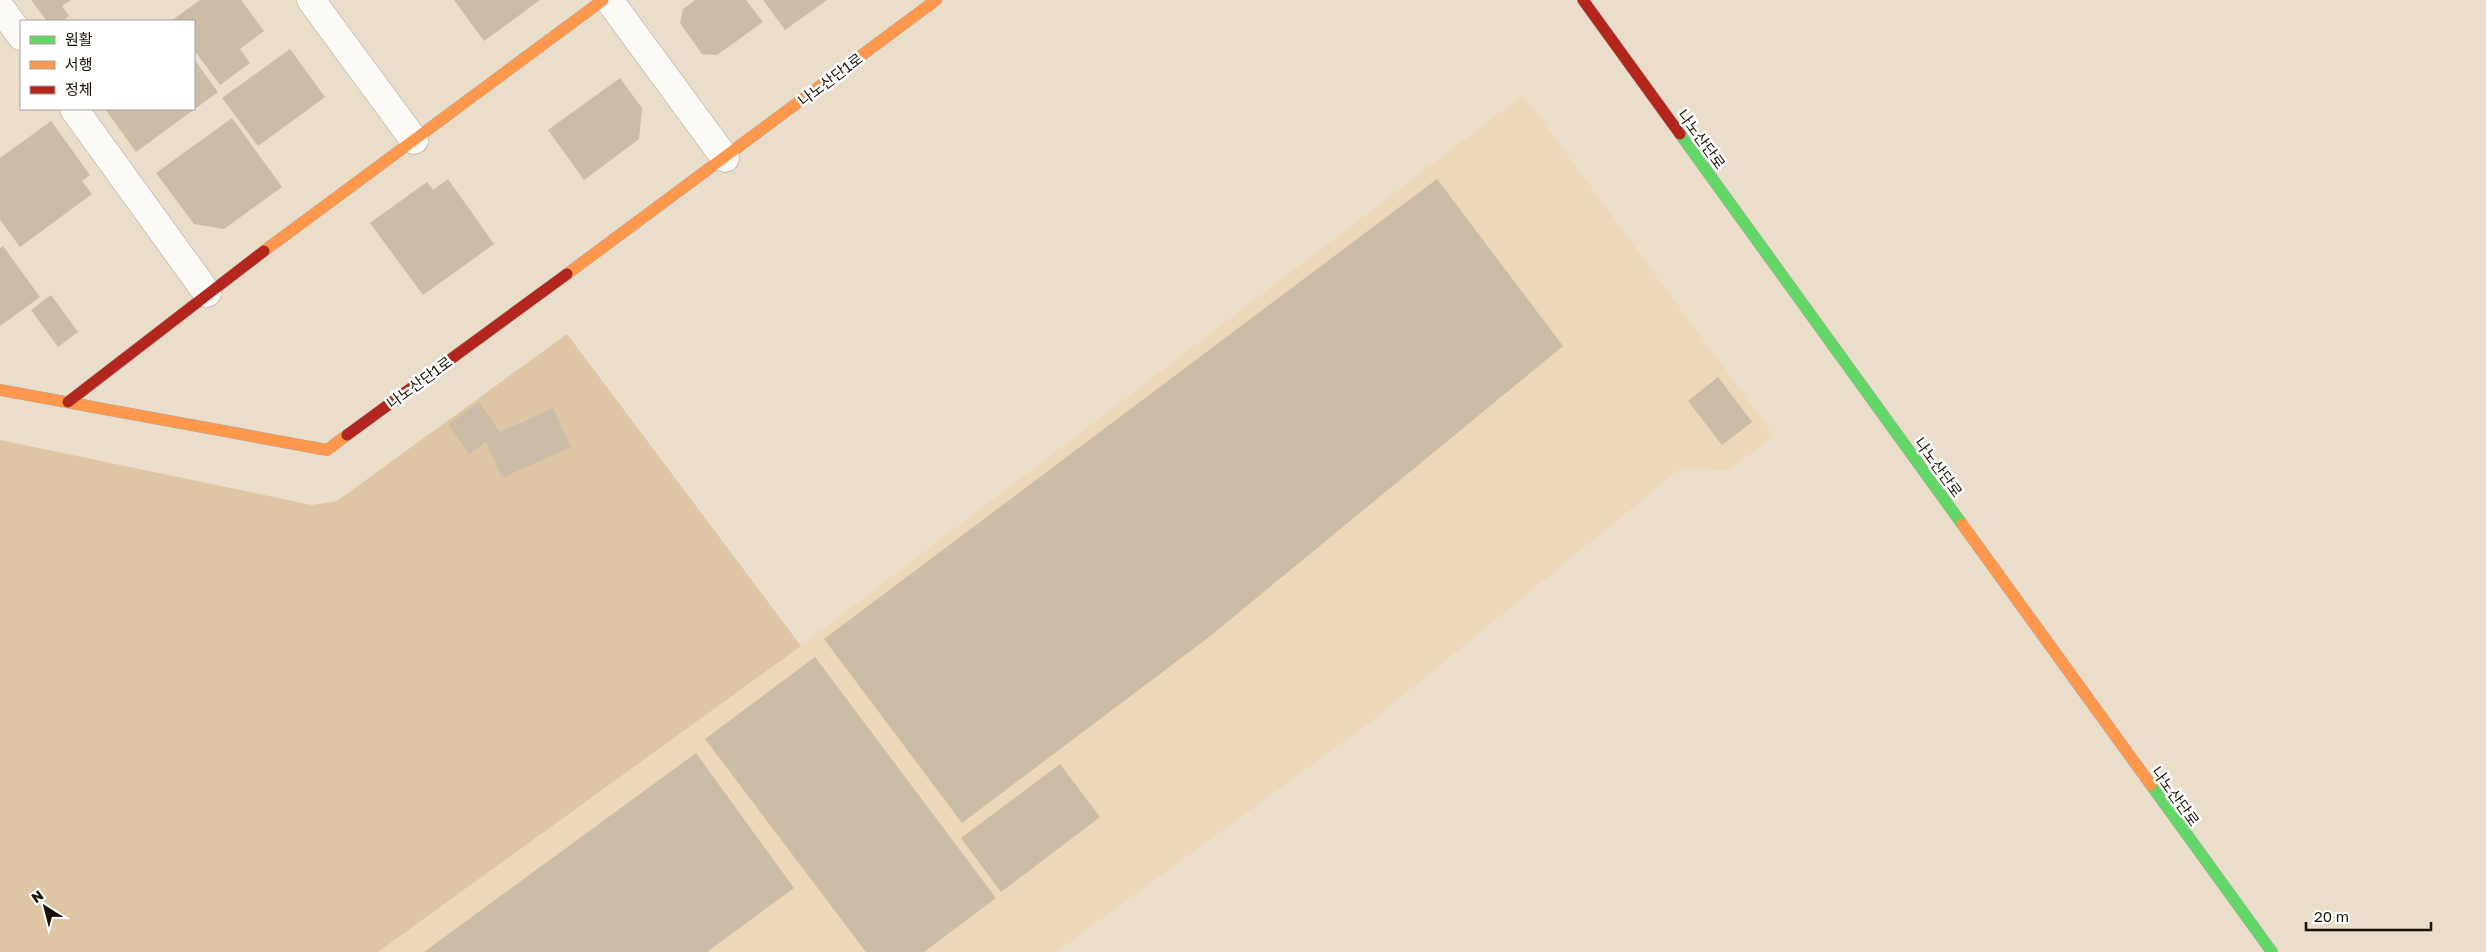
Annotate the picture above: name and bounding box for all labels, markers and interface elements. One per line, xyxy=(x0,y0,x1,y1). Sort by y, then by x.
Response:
legend xyxy=(20,20,195,110)
text: 원활 xyxy=(65,30,93,48)
street label: 나노산단1로 xyxy=(794,49,866,109)
text: 서행 xyxy=(65,55,93,73)
text: 정체 xyxy=(65,80,93,98)
street label: 나노산단로 xyxy=(1674,106,1730,172)
street label: 나노산단1로 xyxy=(383,352,455,412)
street label: 나노산단로 xyxy=(1911,434,1967,500)
street label: 나노산단로 xyxy=(2148,763,2204,829)
north arrow xyxy=(20,882,70,932)
text: N xyxy=(28,886,46,906)
scale bar xyxy=(2306,900,2431,932)
text: 20 m xyxy=(2314,907,2349,925)

